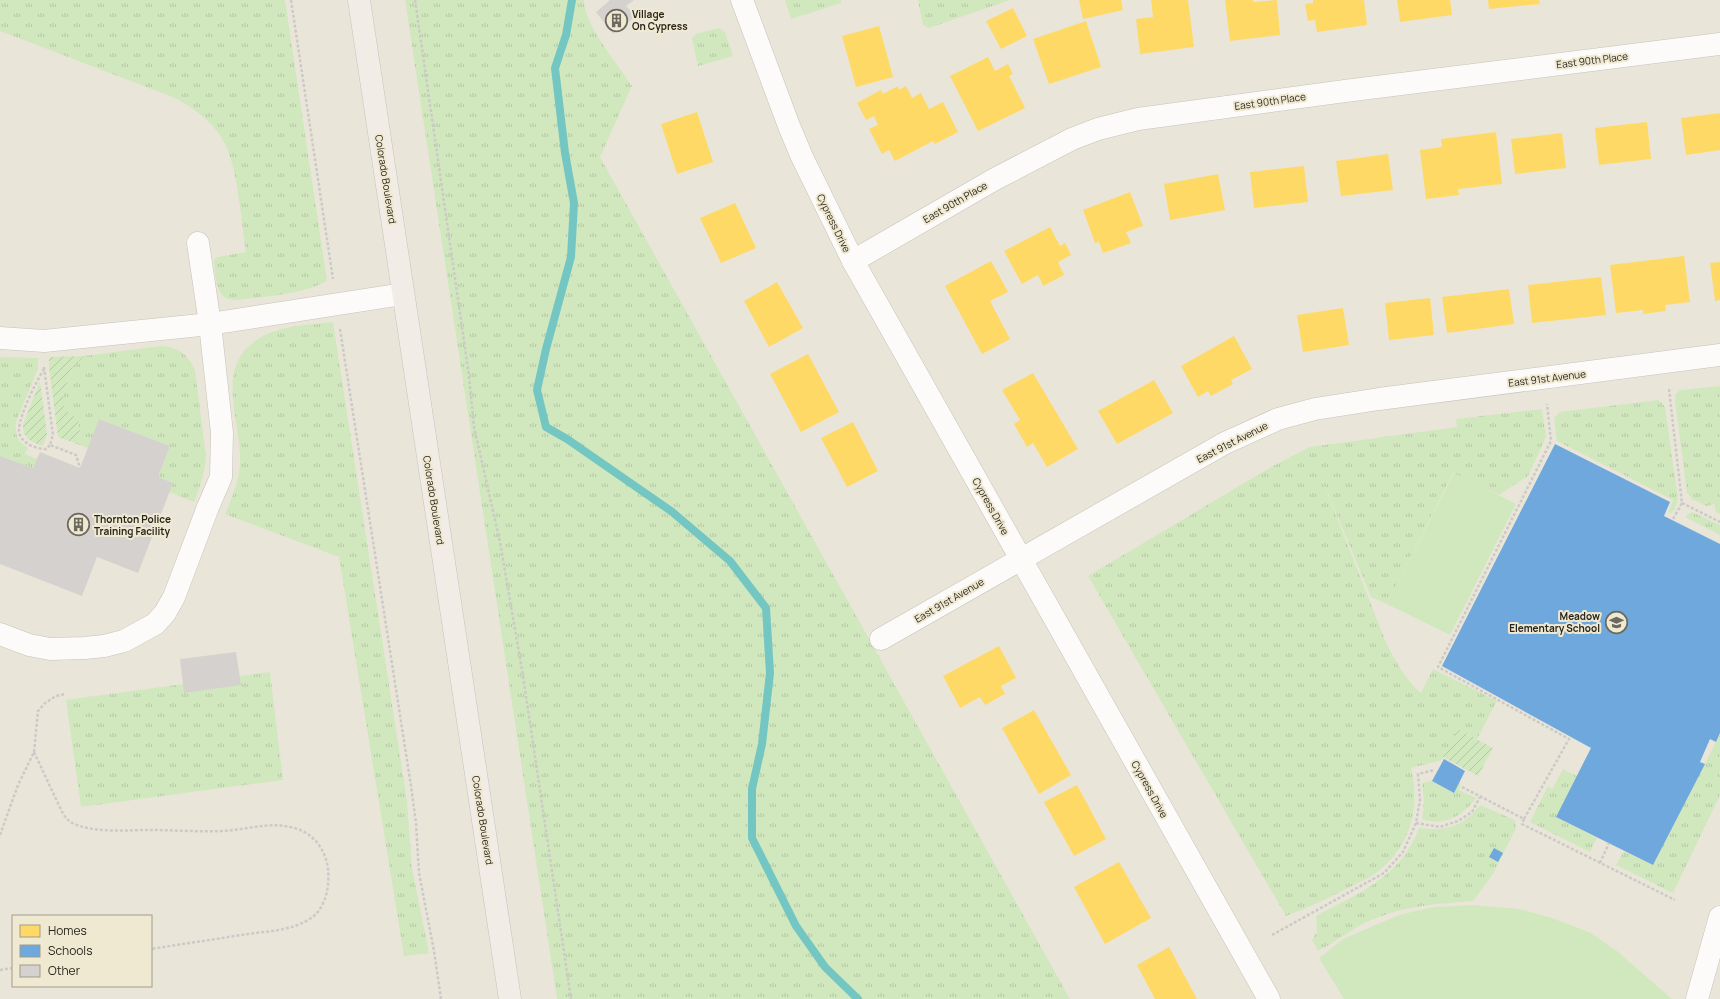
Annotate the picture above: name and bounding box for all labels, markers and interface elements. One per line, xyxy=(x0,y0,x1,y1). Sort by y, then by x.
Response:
building icon: Village On Cypress xyxy=(603,7,629,33)
place label: Village On Cypress xyxy=(632,7,688,33)
street label: East 90th Place xyxy=(1555,49,1629,71)
street label: East 90th Place xyxy=(1233,89,1307,113)
street label: Colorado Boulevard xyxy=(372,134,400,225)
street label: East 90th Place xyxy=(920,178,990,226)
street label: Cypress Drive xyxy=(814,191,854,255)
street label: East 91st Avenue xyxy=(1507,366,1587,390)
street label: East 91st Avenue xyxy=(1194,418,1270,466)
street label: Colorado Boulevard xyxy=(420,455,448,546)
street label: Cypress Drive xyxy=(969,475,1013,537)
building icon: Thornton Police Training Facility xyxy=(65,512,91,538)
place label: Thornton Police Training Facility xyxy=(94,512,171,538)
street label: East 91st Avenue xyxy=(912,574,986,626)
place label: Meadow Elementary School xyxy=(1509,609,1600,635)
school or university icon: Meadow Elementary School xyxy=(1603,609,1629,635)
street label: Cypress Drive xyxy=(1128,758,1172,820)
street label: Colorado Boulevard xyxy=(469,775,497,866)
legend xyxy=(12,915,152,987)
text: Homes xyxy=(48,922,87,939)
text: Schools xyxy=(48,942,92,959)
text: Other xyxy=(48,962,81,979)

